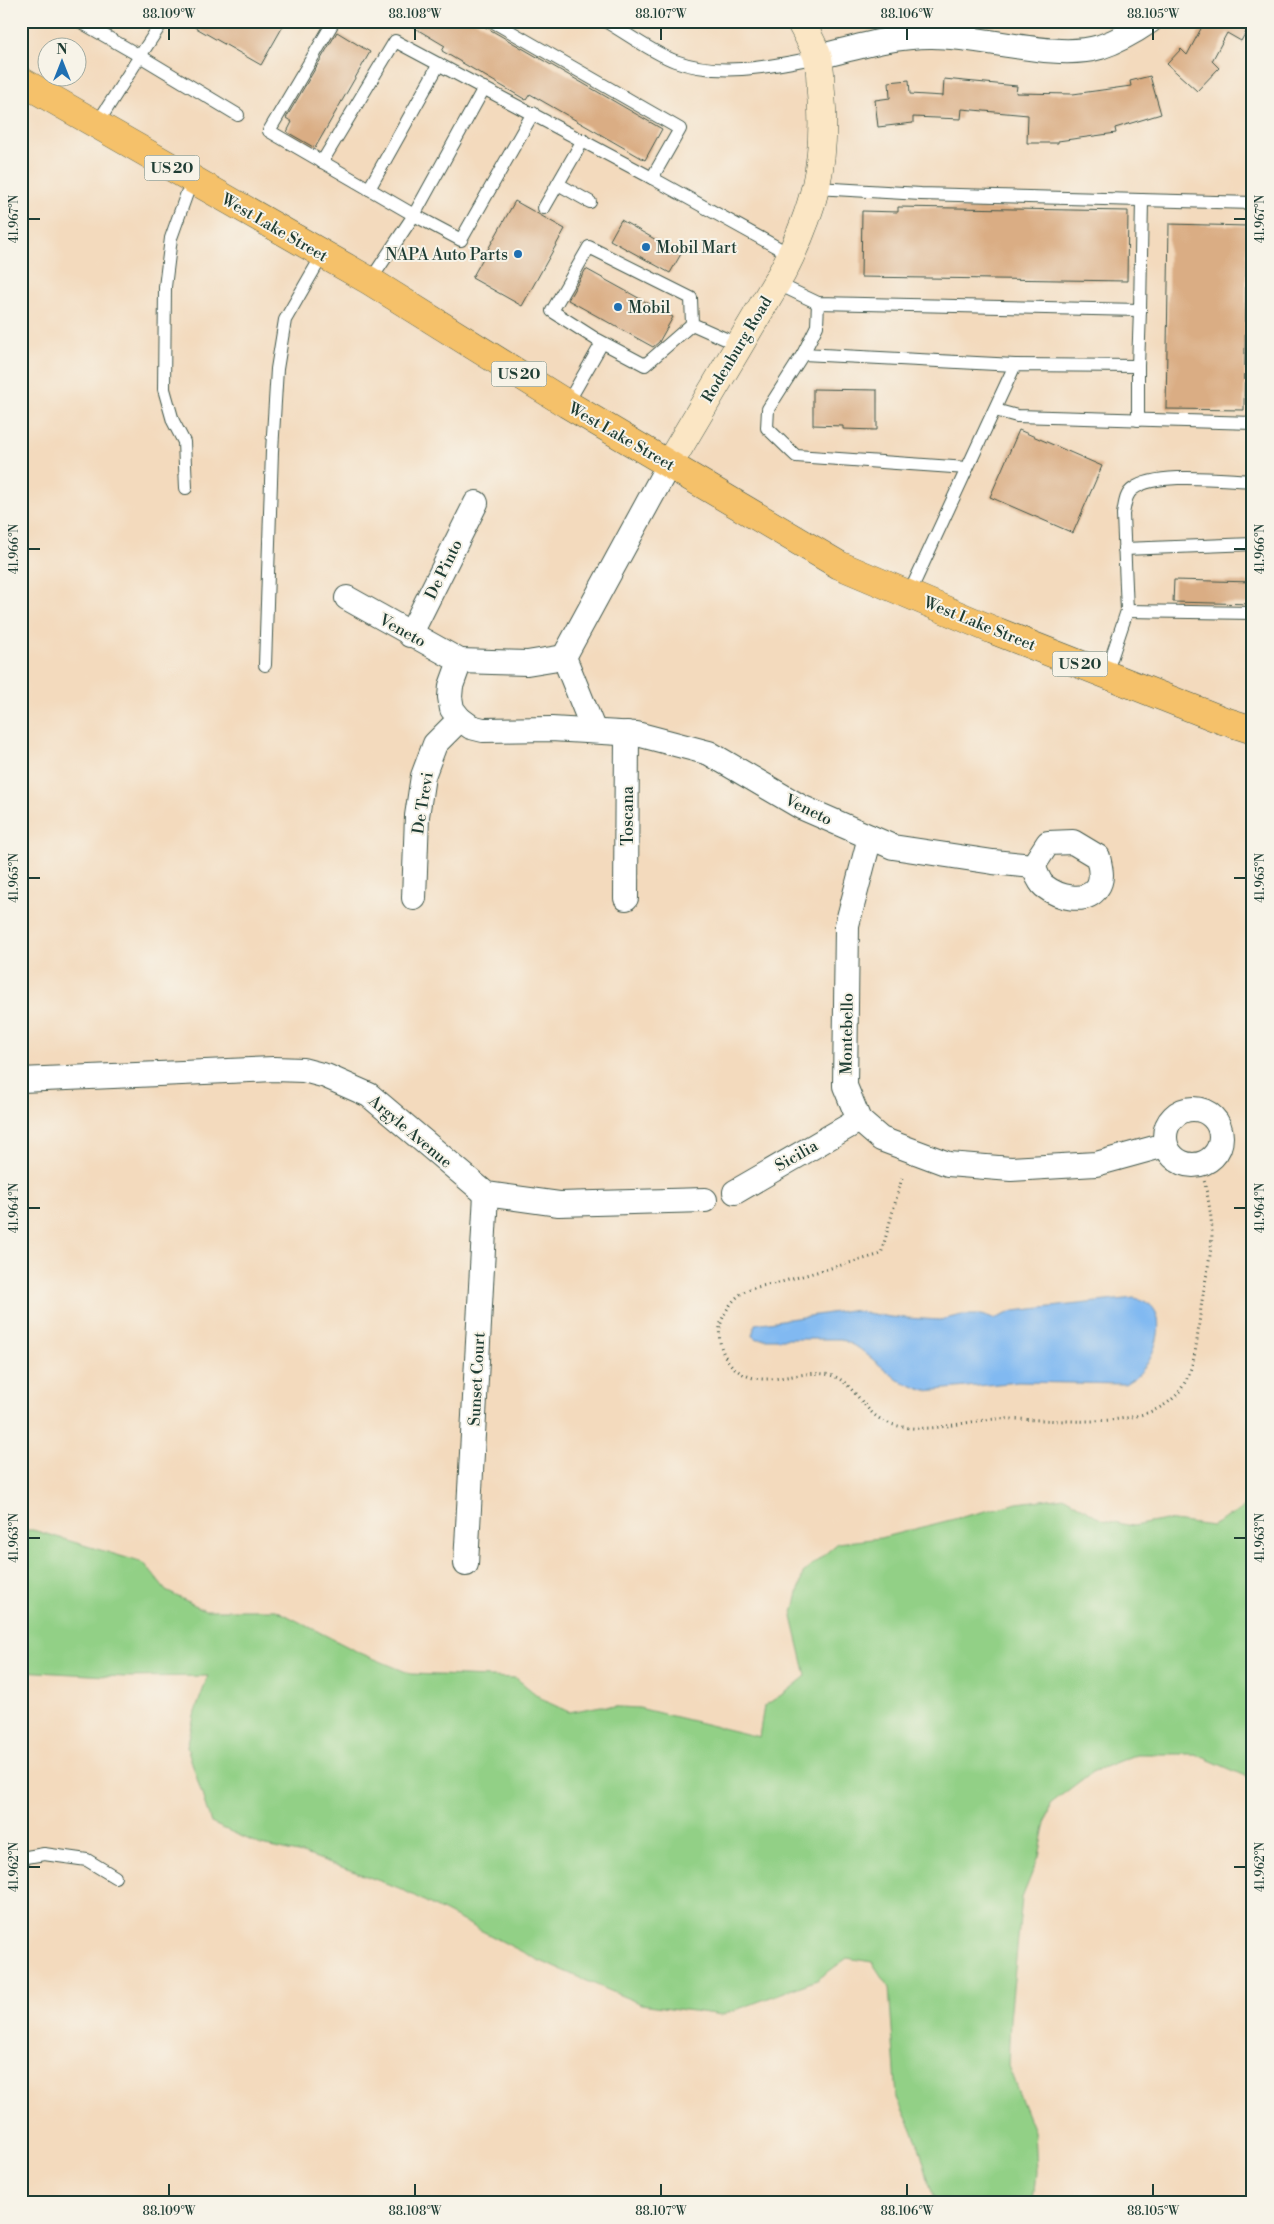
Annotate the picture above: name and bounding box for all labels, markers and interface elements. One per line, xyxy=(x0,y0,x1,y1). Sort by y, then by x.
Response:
text: 88.109°W xyxy=(143,7,197,22)
text: 88.108°W xyxy=(389,7,443,22)
text: 88.107°W xyxy=(635,7,688,22)
text: 88.106°W xyxy=(881,7,935,22)
text: 88.105°W xyxy=(1127,7,1180,22)
north arrow xyxy=(38,38,88,88)
text: N xyxy=(56,41,68,59)
road number: US 20 xyxy=(144,156,200,180)
street label: West Lake Street xyxy=(217,189,331,267)
text: 41.967°N xyxy=(7,195,22,243)
text: 41.967°N xyxy=(1253,195,1268,243)
place label: Mobil Mart xyxy=(656,238,737,258)
marker: Mobil Mart xyxy=(640,241,652,253)
place label: NAPA Auto Parts xyxy=(385,245,508,265)
marker: NAPA Auto Parts xyxy=(512,248,524,260)
street label: Rodenburg Road xyxy=(697,293,776,406)
place label: Mobil xyxy=(628,298,671,318)
marker: Mobil xyxy=(612,301,624,313)
road number: US 20 xyxy=(492,362,546,386)
street label: West Lake Street xyxy=(564,398,678,476)
text: 41.966°N xyxy=(7,524,22,574)
text: 41.966°N xyxy=(1253,524,1268,574)
street label: De Pinto xyxy=(421,536,467,603)
street label: West Lake Street xyxy=(920,592,1039,656)
street label: Veneto xyxy=(375,609,429,652)
road number: US 20 xyxy=(1052,652,1108,676)
street label: De Trevi xyxy=(408,771,438,836)
street label: Toscana xyxy=(618,785,638,846)
street label: Veneto xyxy=(781,789,836,830)
text: 41.965°N xyxy=(7,853,22,903)
text: 41.965°N xyxy=(1253,853,1268,903)
street label: Montebello xyxy=(836,993,858,1075)
street label: Argyle Avenue xyxy=(364,1090,456,1172)
street label: Sicilia xyxy=(772,1135,822,1176)
text: 41.964°N xyxy=(7,1183,22,1233)
text: 41.964°N xyxy=(1253,1183,1268,1233)
street label: Sunset Court xyxy=(465,1331,489,1427)
text: 41.963°N xyxy=(7,1513,22,1563)
text: 41.963°N xyxy=(1253,1513,1268,1563)
text: 41.962°N xyxy=(7,1842,22,1892)
text: 41.962°N xyxy=(1253,1842,1268,1892)
text: 88.109°W xyxy=(143,2204,197,2219)
text: 88.108°W xyxy=(389,2204,443,2219)
text: 88.107°W xyxy=(635,2204,688,2219)
text: 88.106°W xyxy=(881,2204,935,2219)
text: 88.105°W xyxy=(1127,2204,1180,2219)

